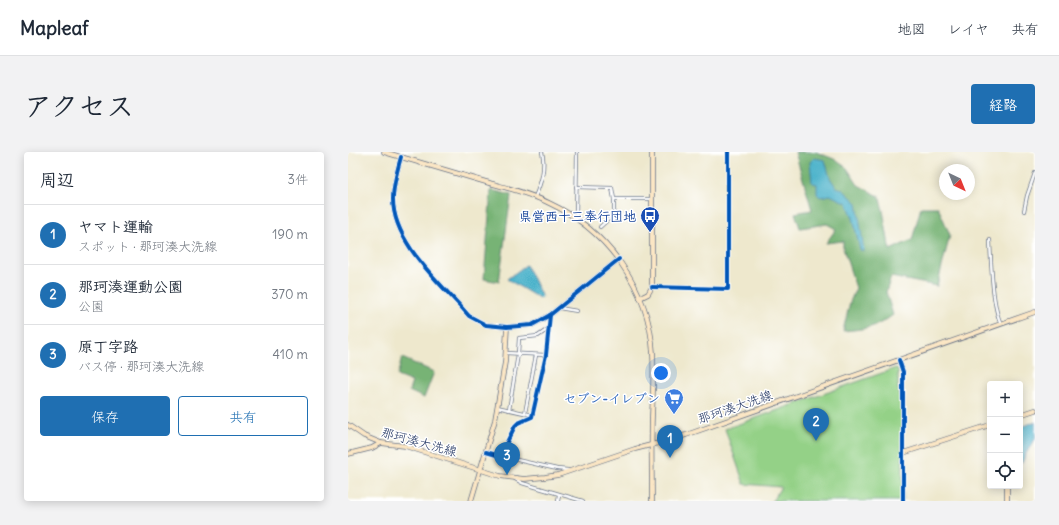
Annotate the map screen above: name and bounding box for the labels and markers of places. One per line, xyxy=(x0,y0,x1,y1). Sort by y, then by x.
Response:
bus stop icon: 県営西十三奉行団地 xyxy=(639,205,661,233)
place label: 県営西十三奉行団地 xyxy=(519,208,636,225)
supermarket icon: セブン-イレブン xyxy=(663,387,685,415)
place label: セブン-イレブン xyxy=(563,390,660,407)
pin: 2 xyxy=(803,408,829,441)
pin: 1 xyxy=(657,425,683,458)
pin: 3 xyxy=(494,442,520,475)

